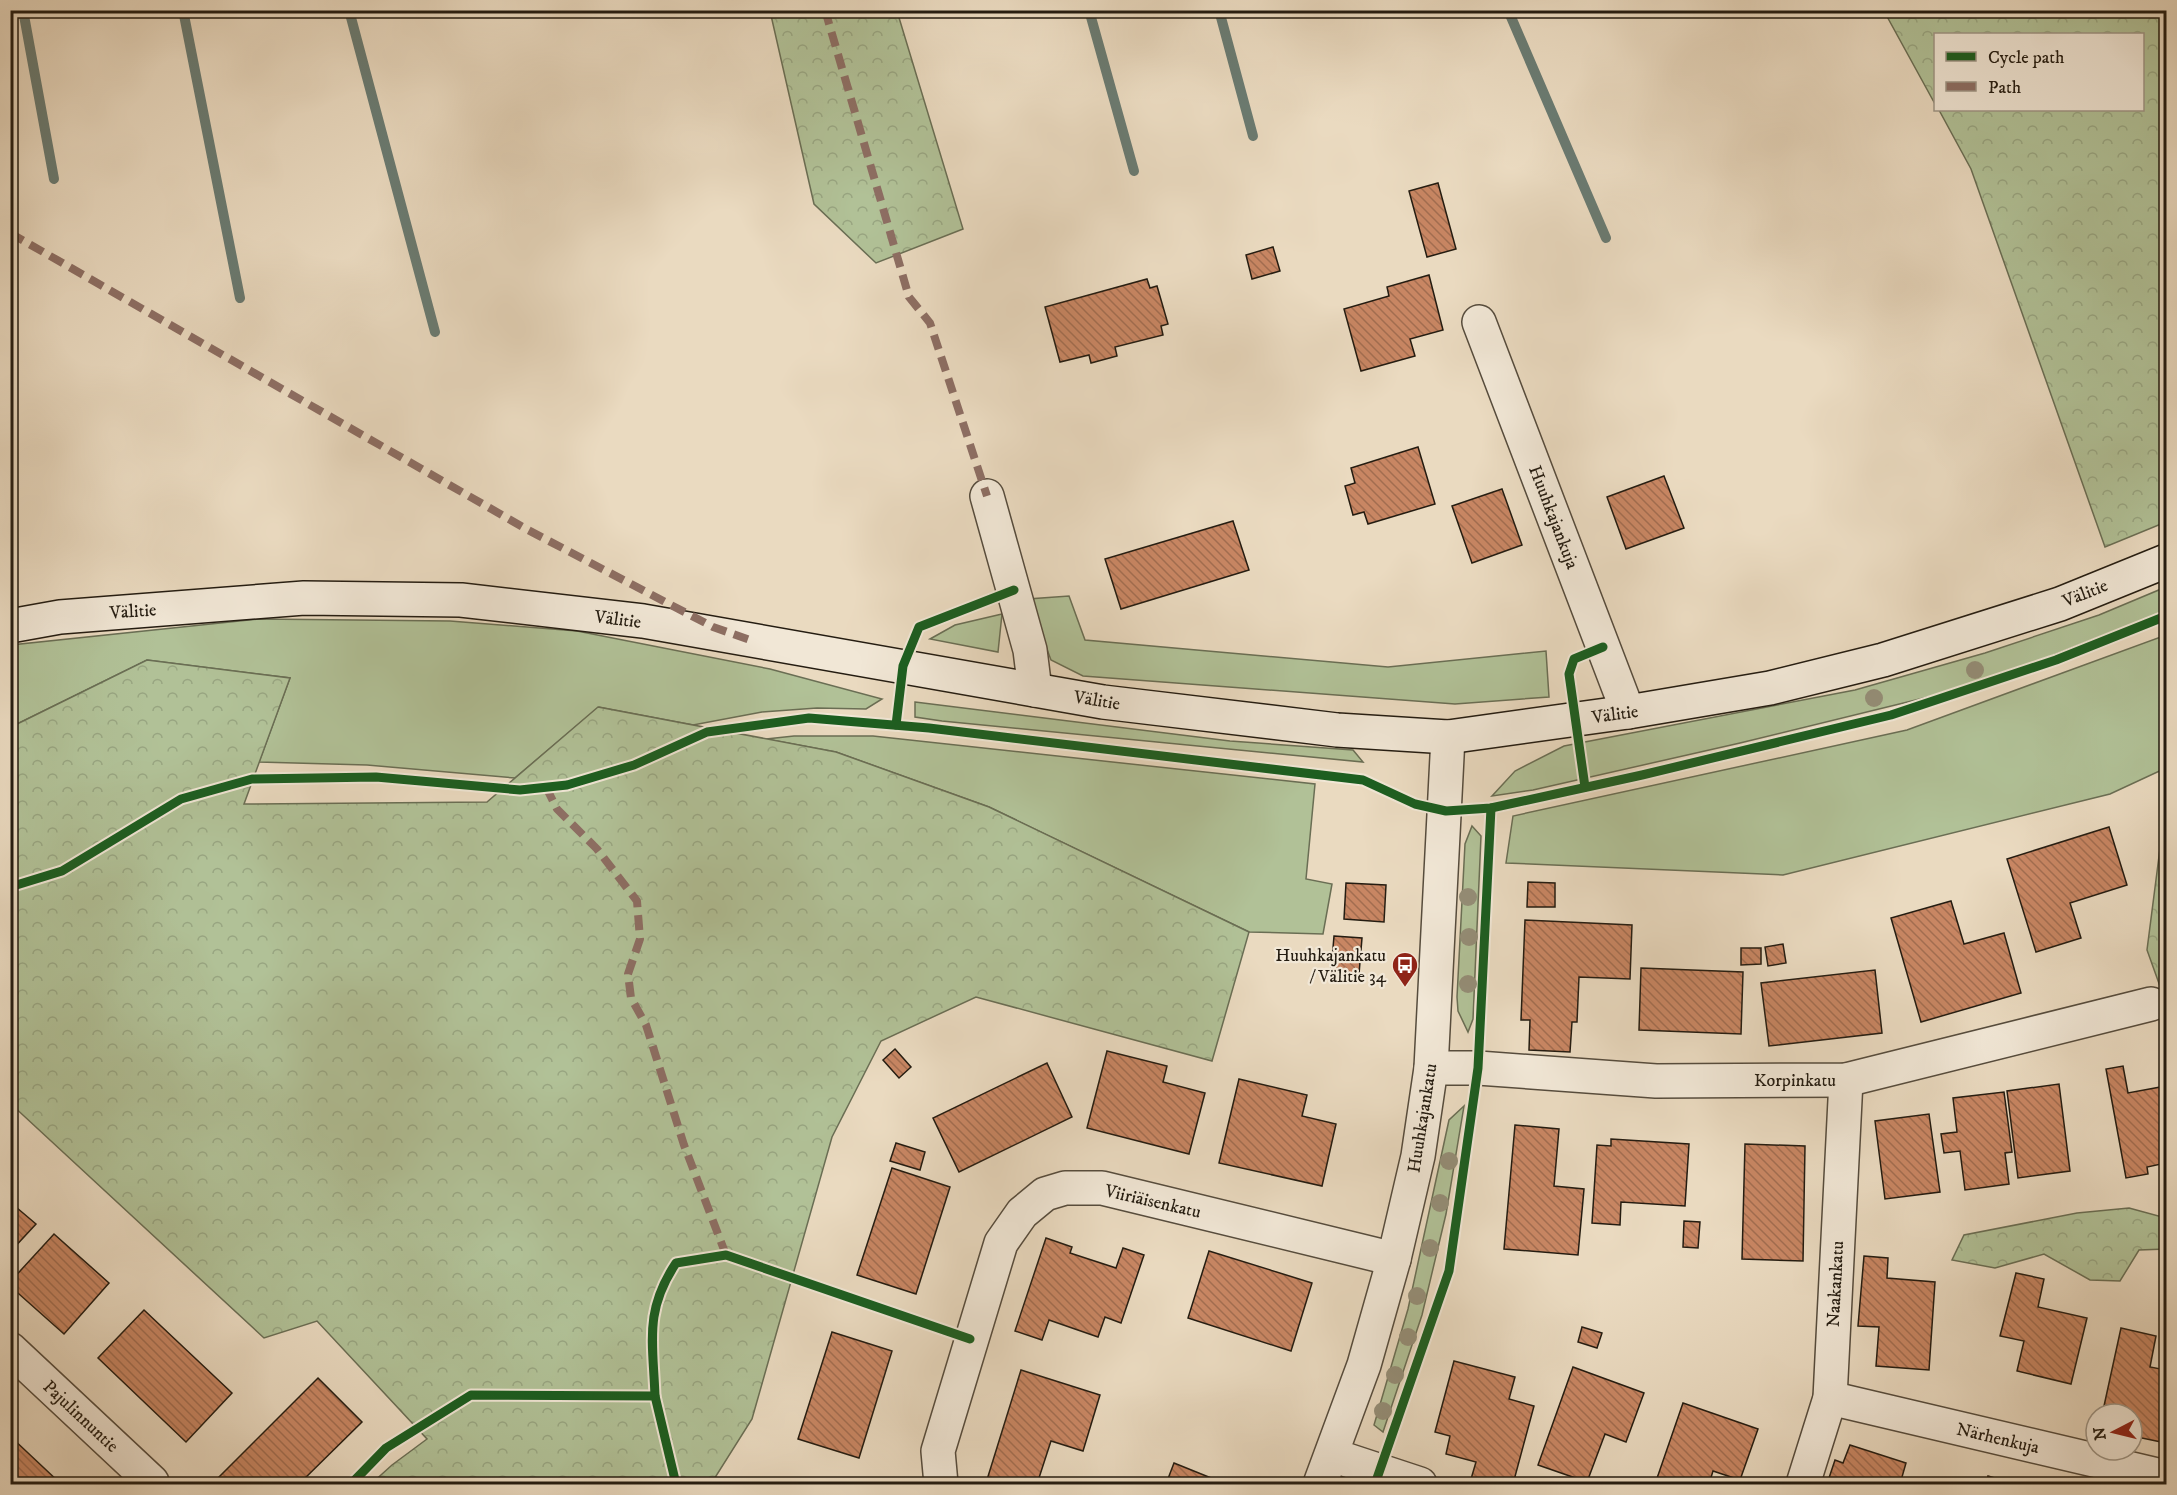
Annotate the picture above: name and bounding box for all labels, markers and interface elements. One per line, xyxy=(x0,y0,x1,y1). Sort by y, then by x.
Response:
legend xyxy=(1934,33,2144,111)
text: Cycle path xyxy=(1988,47,2065,69)
text: Path xyxy=(1988,77,2022,99)
street label: Huuhkajankuja xyxy=(1523,462,1583,573)
street label: Välitie xyxy=(2059,575,2111,613)
street label: Välitie xyxy=(108,599,157,625)
street label: Välitie xyxy=(592,606,642,634)
street label: Välitie xyxy=(1071,686,1122,716)
street label: Välitie xyxy=(1589,701,1640,729)
place label: Huuhkajankatu / Välitie 34 xyxy=(1275,945,1387,988)
bus stop icon: Huuhkajankatu / Välitie 34 xyxy=(1390,950,1420,988)
street label: Huuhkajankatu xyxy=(1403,1062,1443,1175)
street label: Korpinkatu xyxy=(1754,1070,1836,1092)
street label: Viiriäisenkatu xyxy=(1102,1180,1203,1224)
street label: Naakankatu xyxy=(1823,1240,1849,1328)
street label: Pajulinnuntie xyxy=(38,1376,123,1457)
north arrow xyxy=(2084,1402,2144,1462)
street label: Närhenkuja xyxy=(1954,1419,2042,1459)
text: N xyxy=(2089,1426,2111,1441)

